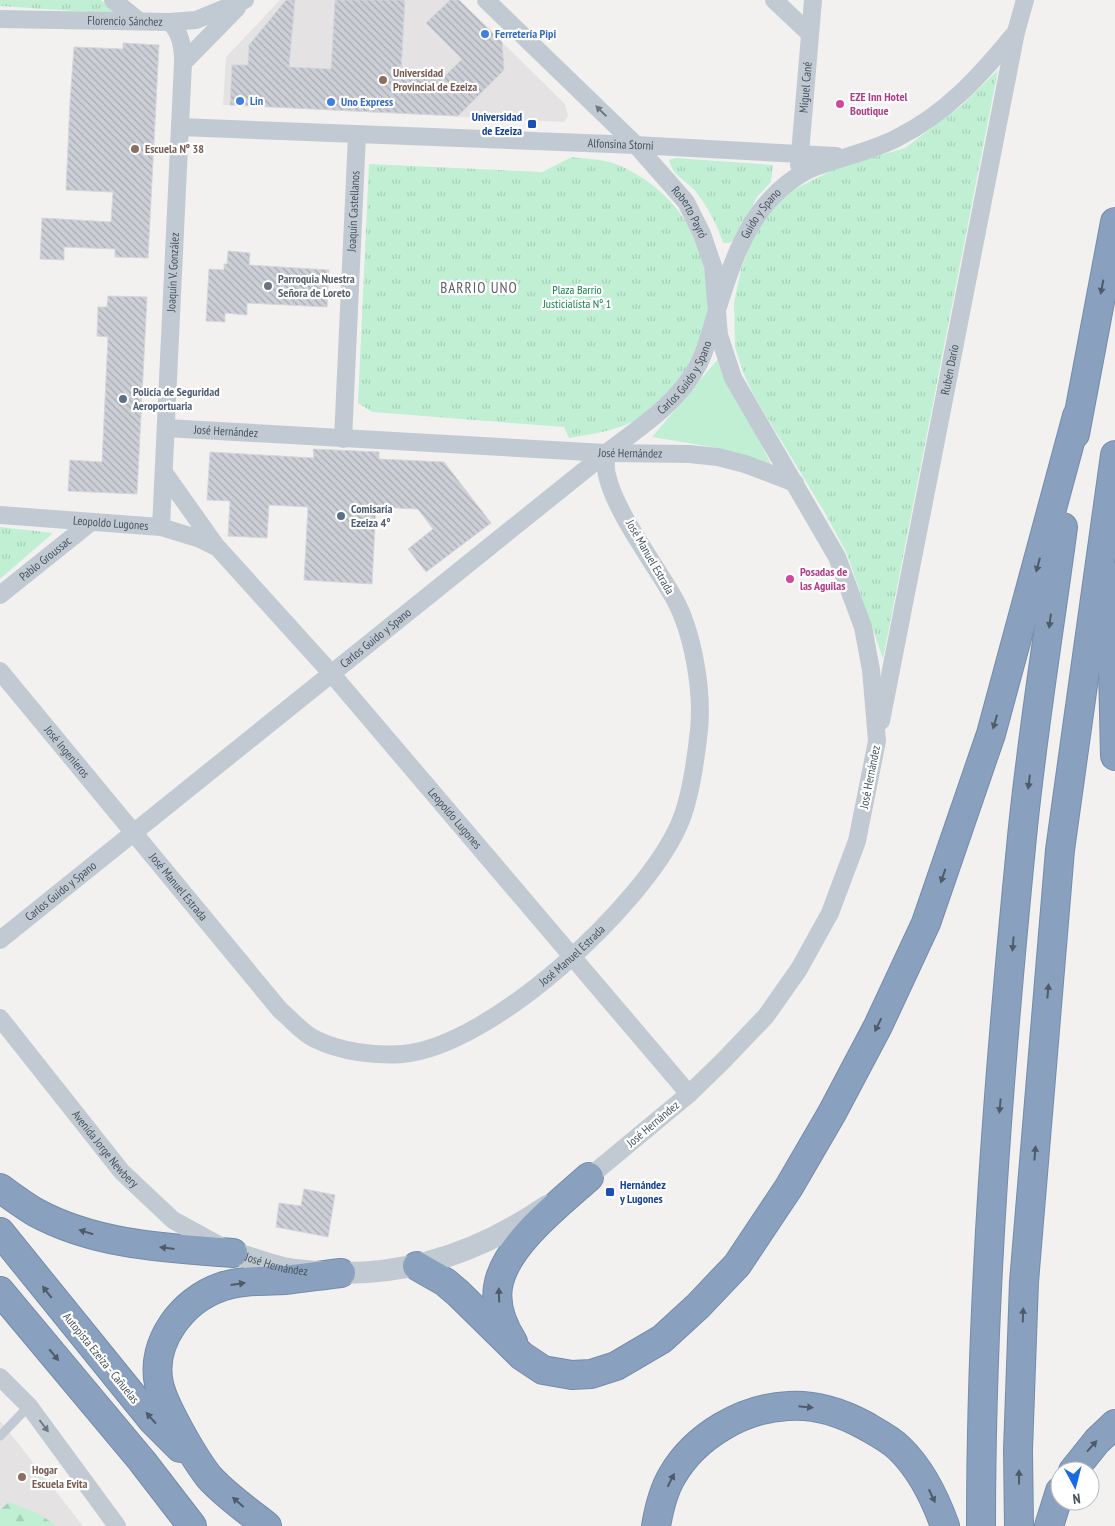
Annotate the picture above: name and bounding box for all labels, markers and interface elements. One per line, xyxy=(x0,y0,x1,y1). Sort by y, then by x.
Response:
street label: Florencio Sánchez xyxy=(87,13,163,29)
place label: Ferretería Pipi xyxy=(495,26,556,41)
marker: Ferretería Pipi xyxy=(479,28,491,40)
street label: Miguel Cané xyxy=(795,61,815,113)
place label: Universidad Provincial de Ezeiza xyxy=(393,65,477,94)
marker: Universidad Provincial de Ezeiza xyxy=(377,74,389,86)
place label: EZE Inn Hotel Boutique xyxy=(850,89,908,118)
place label: Lin xyxy=(250,93,263,108)
place label: Uno Express xyxy=(341,94,393,109)
marker: Lin xyxy=(234,95,246,107)
marker: Uno Express xyxy=(325,96,337,108)
marker: EZE Inn Hotel Boutique xyxy=(834,98,846,110)
one-way arrow xyxy=(595,105,607,117)
place label: Universidad de Ezeiza xyxy=(472,109,522,138)
marker: Universidad de Ezeiza xyxy=(526,118,538,130)
street label: Alfonsina Storni xyxy=(587,135,654,153)
place label: Escuela Nº 38 xyxy=(145,141,204,156)
marker: Escuela Nº 38 xyxy=(129,143,141,155)
street label: Joaquín Castellanos xyxy=(344,170,362,253)
street label: Roberto Payró xyxy=(669,183,711,240)
street label: Guido y Spano xyxy=(737,185,784,241)
street label: Joaquín V. González xyxy=(163,232,182,313)
place label: Parroquia Nuestra Señora de Loreto xyxy=(278,271,355,300)
district label: BARRIO UNO xyxy=(440,278,518,297)
one-way arrow xyxy=(1098,279,1106,295)
marker: Parroquia Nuestra Señora de Loreto xyxy=(262,280,274,292)
park label: Plaza Barrio Justicialista Nº 1 xyxy=(542,282,611,311)
street label: Carlos Guido y Spano xyxy=(654,339,714,417)
street label: Rubén Darío xyxy=(937,343,962,396)
place label: Policía de Seguridad Aeroportuaria xyxy=(132,384,220,413)
marker: Policía de Seguridad Aeroportuaria xyxy=(117,393,129,405)
street label: José Hernández xyxy=(192,422,258,440)
street label: José Hernández xyxy=(597,445,662,461)
place label: Comisaría Ezeiza 4° xyxy=(351,501,393,530)
marker: Comisaría Ezeiza 4° xyxy=(335,510,347,522)
street label: Leopoldo Lugones xyxy=(73,512,149,533)
street label: José Manuel Estrada xyxy=(623,516,678,597)
street label: Pablo Groussac xyxy=(16,533,75,584)
one-way arrow xyxy=(1033,558,1041,573)
place label: Posadas de las Aguilas xyxy=(800,564,847,593)
marker: Posadas de las Aguilas xyxy=(784,573,796,585)
street label: Carlos Guido y Spano xyxy=(337,605,414,671)
one-way arrow xyxy=(1046,613,1054,629)
one-way arrow xyxy=(990,714,998,729)
street label: José Ingenieros xyxy=(41,722,93,781)
street label: José Hernández xyxy=(856,744,883,811)
one-way arrow xyxy=(1025,774,1033,790)
street label: Leopoldo Lugones xyxy=(425,785,485,852)
street label: José Manuel Estrada xyxy=(146,849,211,924)
street label: Carlos Guido y Spano xyxy=(22,858,99,924)
one-way arrow xyxy=(939,868,946,883)
street label: José Manuel Estrada xyxy=(535,921,608,989)
one-way arrow xyxy=(1009,936,1017,952)
one-way arrow xyxy=(1044,983,1052,999)
one-way arrow xyxy=(874,1017,882,1032)
street label: José Hernández xyxy=(623,1097,682,1151)
one-way arrow xyxy=(995,1098,1003,1114)
street label: Avenida Jorge Newbery xyxy=(69,1107,142,1191)
one-way arrow xyxy=(1031,1144,1039,1160)
place label: Hernández y Lugones xyxy=(619,1177,666,1206)
marker: Hernández y Lugones xyxy=(604,1186,616,1198)
one-way arrow xyxy=(78,1228,93,1236)
one-way arrow xyxy=(159,1244,175,1252)
street label: José Hernández xyxy=(242,1249,308,1278)
one-way arrow xyxy=(230,1280,246,1288)
one-way arrow xyxy=(42,1286,53,1299)
one-way arrow xyxy=(494,1287,502,1303)
one-way arrow xyxy=(1020,1307,1028,1323)
street label: Autopista Ezeiza - Cañuelas xyxy=(60,1309,143,1406)
one-way arrow xyxy=(48,1349,59,1362)
one-way arrow xyxy=(798,1403,814,1411)
one-way arrow xyxy=(145,1411,156,1424)
one-way arrow xyxy=(39,1419,49,1433)
one-way arrow xyxy=(1087,1440,1098,1453)
north arrow xyxy=(1050,1461,1100,1511)
place label: Hogar Escuela Evita xyxy=(32,1462,88,1491)
one-way arrow xyxy=(1014,1469,1022,1485)
marker: Hogar Escuela Evita xyxy=(16,1471,28,1483)
one-way arrow xyxy=(667,1473,675,1487)
one-way arrow xyxy=(929,1489,937,1503)
text: N xyxy=(1072,1490,1081,1508)
one-way arrow xyxy=(232,1497,244,1508)

